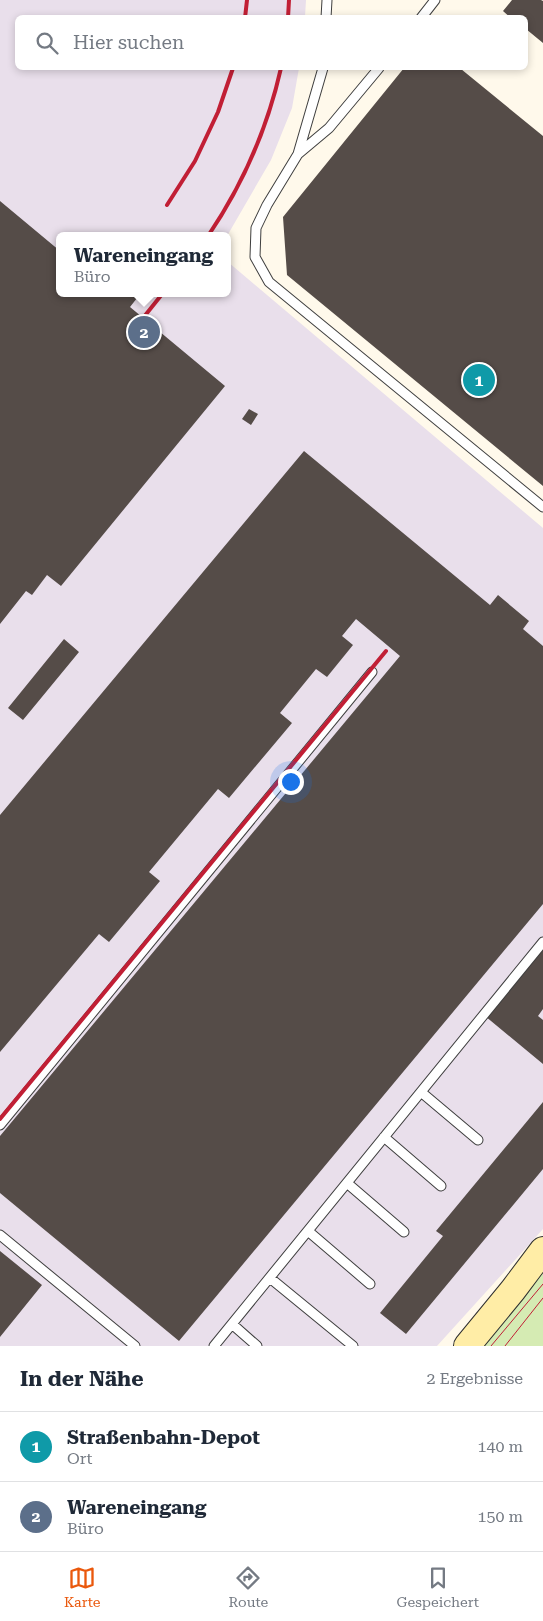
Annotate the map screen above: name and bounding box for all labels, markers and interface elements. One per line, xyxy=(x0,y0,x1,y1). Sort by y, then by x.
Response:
search box xyxy=(15,15,528,70)
icon: search xyxy=(33,29,61,57)
text: Hier suchen xyxy=(73,31,184,54)
popup xyxy=(56,232,231,297)
text: Wareneingang xyxy=(74,244,213,267)
text: Büro xyxy=(74,267,111,286)
pin: 2 xyxy=(128,313,160,351)
pin: 1 xyxy=(463,361,495,399)
your location xyxy=(278,769,304,795)
text: In der Nähe xyxy=(20,1367,143,1391)
text: 2 Ergebnisse xyxy=(426,1369,523,1388)
text: Straßenbahn-Depot xyxy=(67,1426,260,1449)
text: 1 xyxy=(32,1437,40,1456)
text: 140 m xyxy=(477,1437,523,1456)
text: Ort xyxy=(67,1449,93,1468)
text: Wareneingang xyxy=(67,1496,207,1519)
text: 2 xyxy=(32,1507,40,1526)
text: 150 m xyxy=(477,1507,523,1526)
text: Büro xyxy=(67,1519,104,1538)
tab: Karte xyxy=(64,1564,100,1610)
tab: Route xyxy=(229,1564,268,1610)
tab: Gespeichert xyxy=(396,1564,479,1610)

